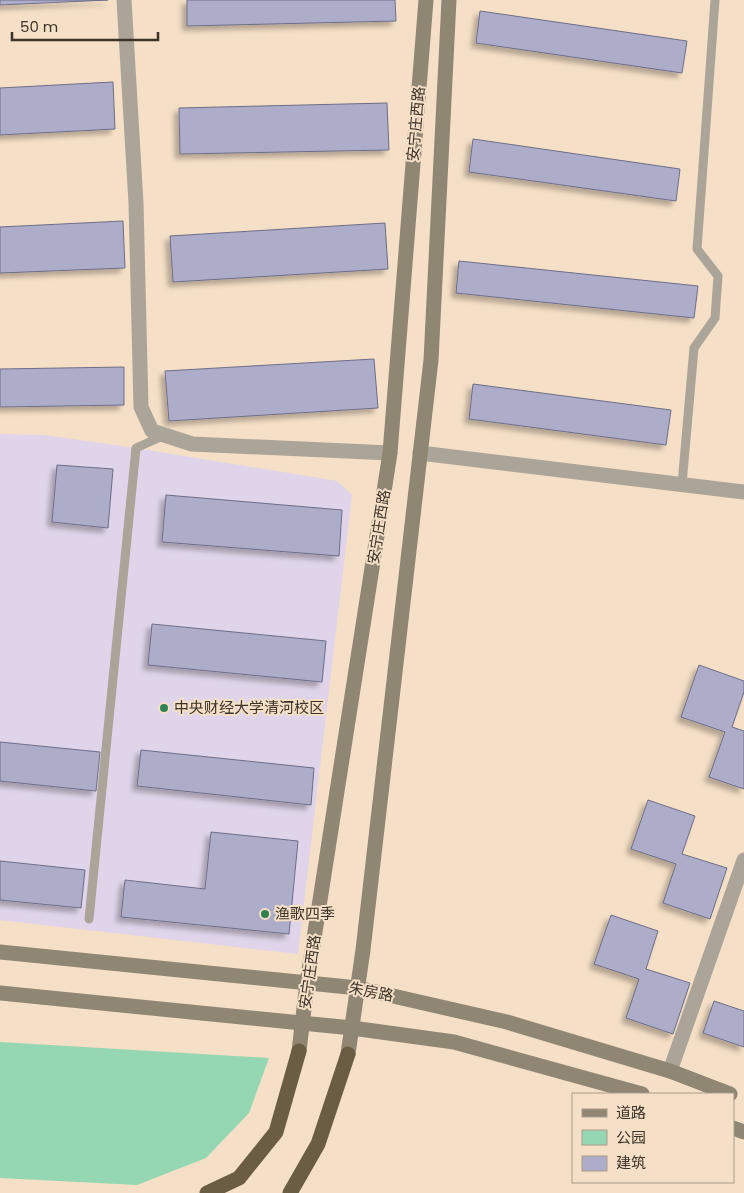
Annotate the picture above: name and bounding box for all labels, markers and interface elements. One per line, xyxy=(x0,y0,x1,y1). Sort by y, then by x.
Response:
scale bar xyxy=(12,10,159,42)
text: 50 m xyxy=(20,16,58,37)
street label: 安宁庄西路 xyxy=(402,86,429,162)
street label: 安宁庄西路 xyxy=(362,488,395,566)
place label: 中央财经大学清河校区 xyxy=(174,697,324,718)
marker: 中央财经大学清河校区 xyxy=(158,702,170,714)
place label: 渔歌四季 xyxy=(275,903,335,924)
marker: 渔歌四季 xyxy=(259,908,271,920)
street label: 安宁庄西路 xyxy=(294,933,325,1011)
street label: 朱房路 xyxy=(347,977,395,1006)
legend xyxy=(572,1093,734,1183)
text: 道路 xyxy=(616,1102,646,1123)
text: 公园 xyxy=(616,1127,646,1148)
text: 建筑 xyxy=(616,1152,646,1173)

